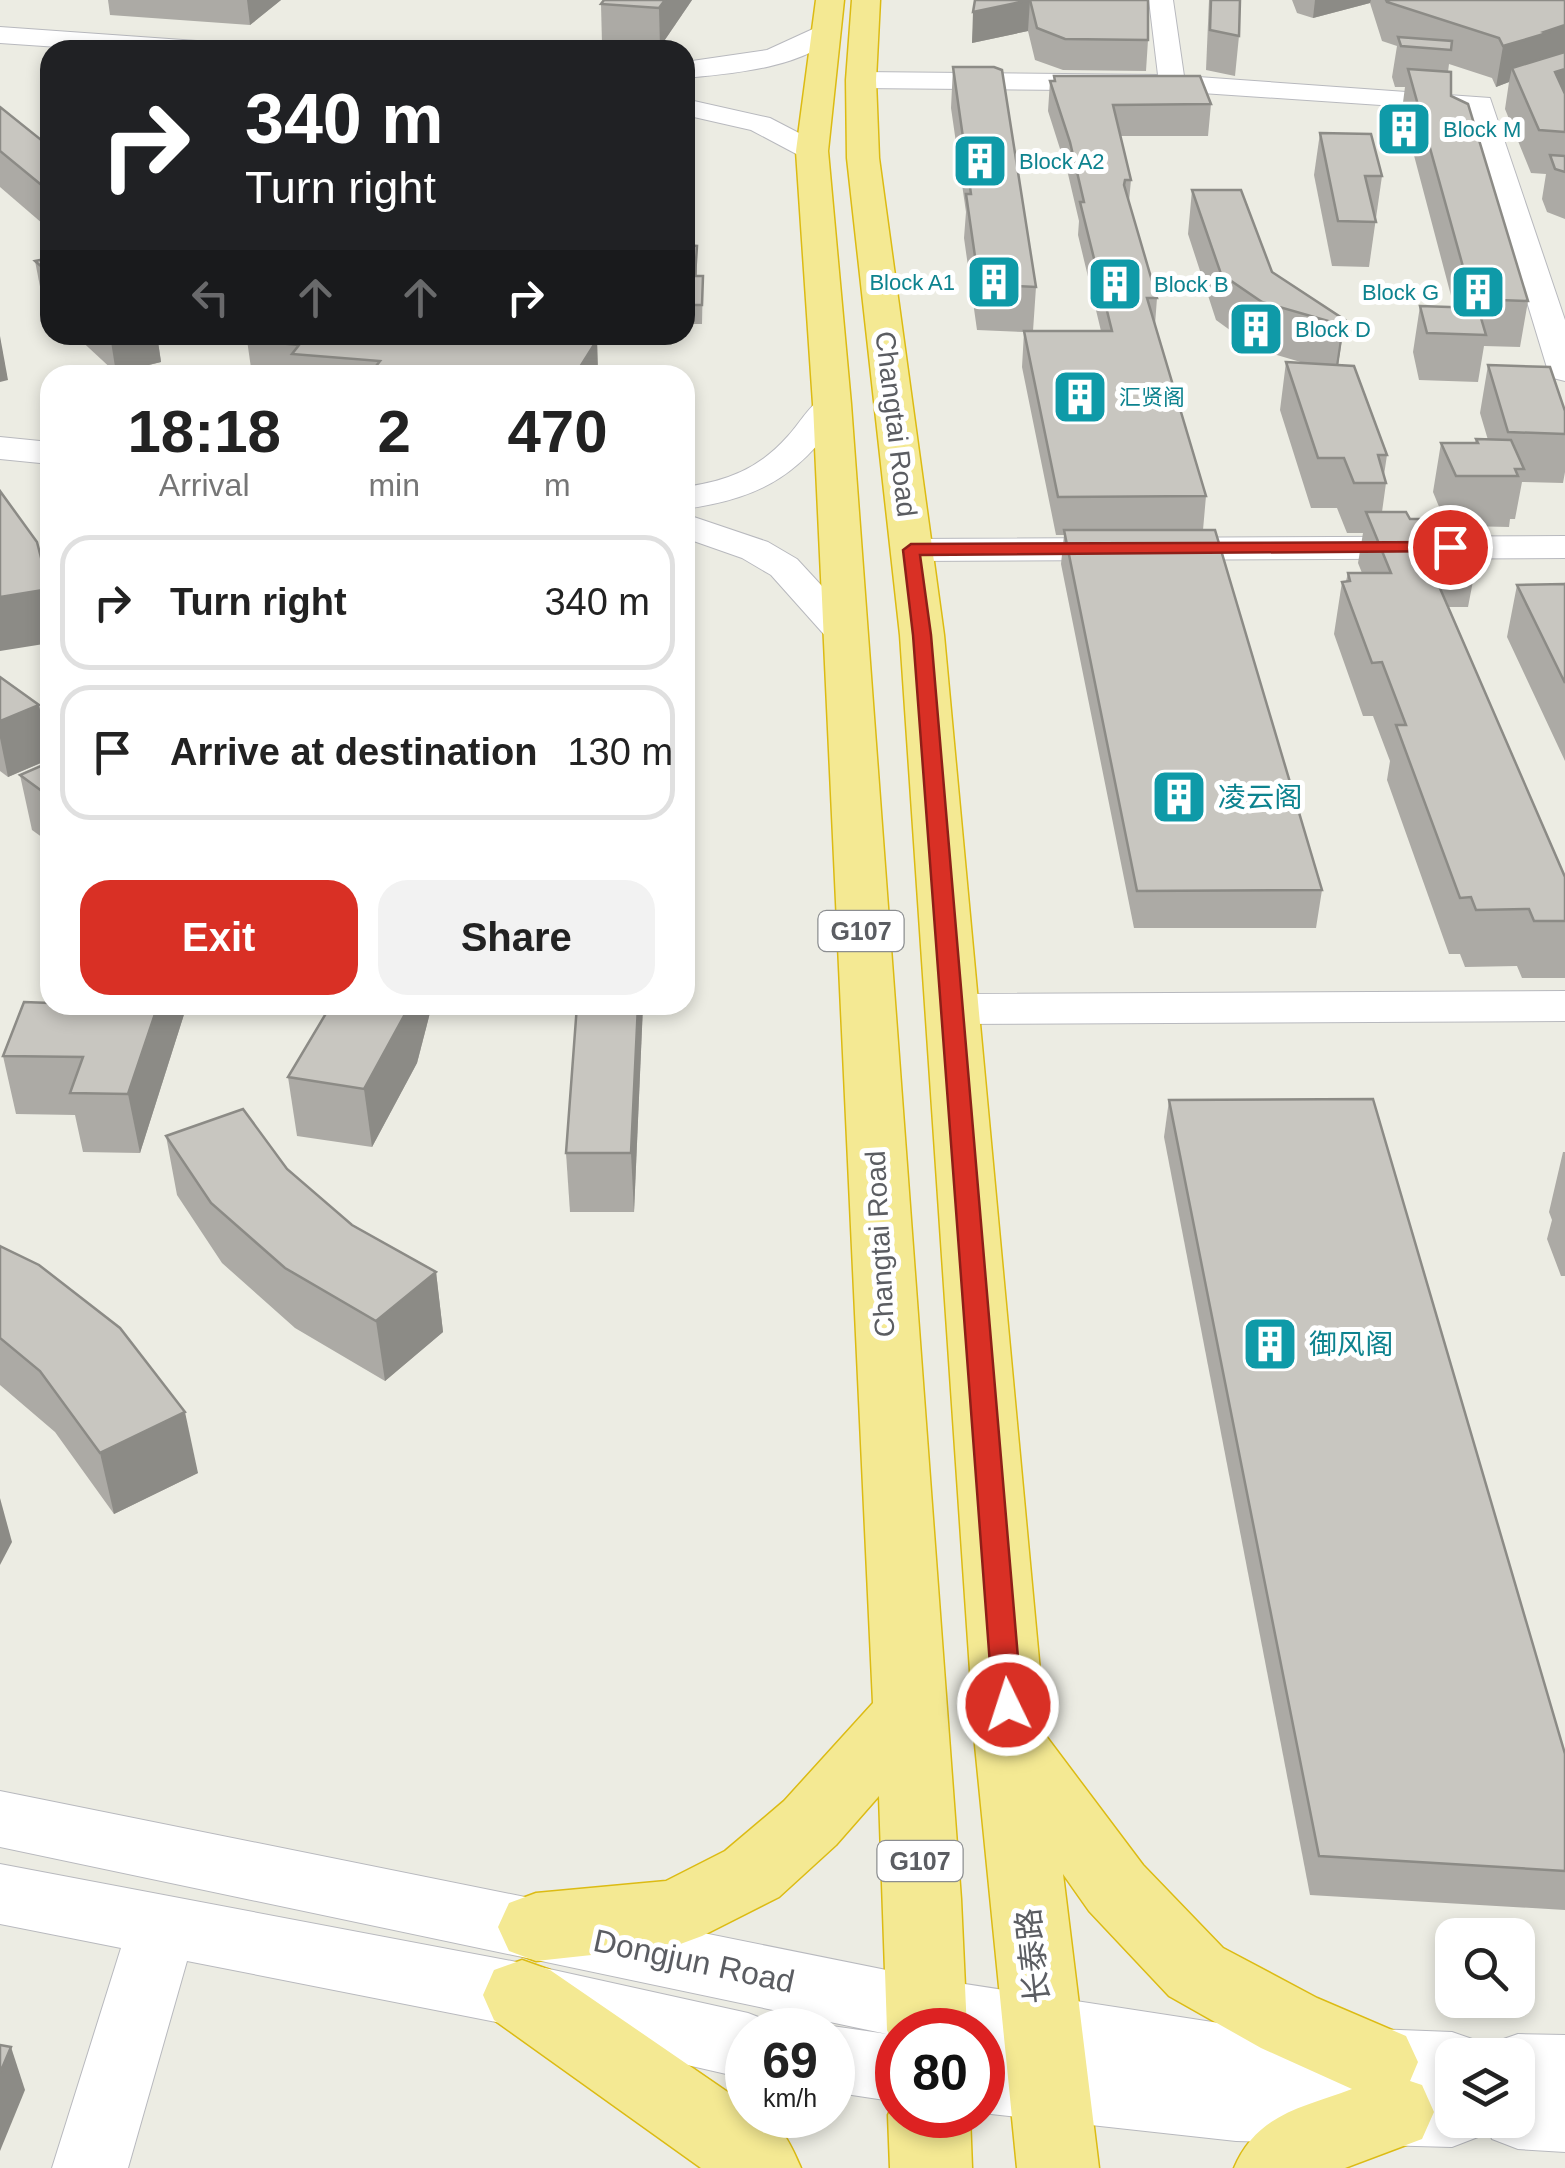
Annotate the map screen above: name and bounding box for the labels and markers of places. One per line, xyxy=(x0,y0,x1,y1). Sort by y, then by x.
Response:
building icon: Block M xyxy=(1374,99,1434,159)
place label: Block M xyxy=(1443,117,1521,142)
building icon: Block A2 xyxy=(950,131,1010,191)
place label: Block A2 xyxy=(1019,149,1105,174)
building icon: Block A1 xyxy=(964,252,1024,312)
building icon: Block B xyxy=(1085,254,1145,314)
building icon: Block G xyxy=(1448,262,1508,322)
place label: Block A1 xyxy=(869,270,955,295)
place label: Block B xyxy=(1154,272,1229,297)
place label: Block G xyxy=(1362,280,1439,305)
building icon: Block D xyxy=(1226,299,1286,359)
place label: Block D xyxy=(1295,317,1371,342)
building icon: 汇贤阁 xyxy=(1050,367,1110,427)
place label: 汇贤阁 xyxy=(1119,385,1185,410)
pin xyxy=(1408,505,1493,590)
building icon: 凌云阁 xyxy=(1149,767,1209,827)
place label: 凌云阁 xyxy=(1218,782,1302,813)
building icon: 御风阁 xyxy=(1240,1314,1300,1374)
place label: 御风阁 xyxy=(1309,1329,1393,1360)

